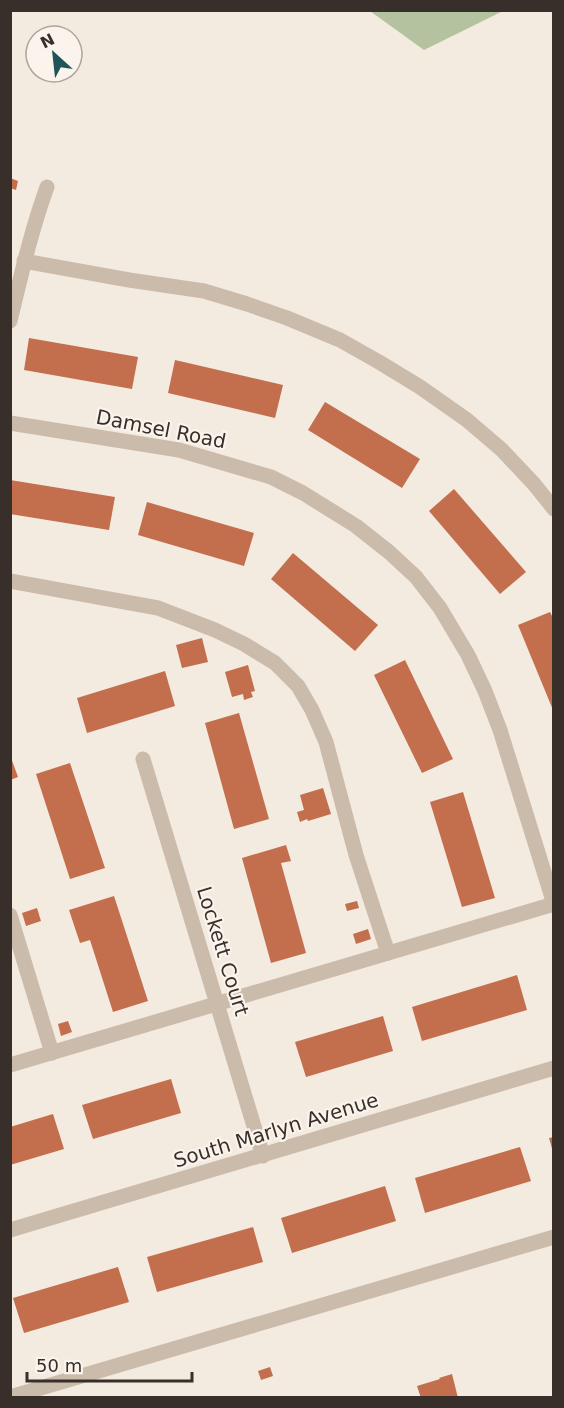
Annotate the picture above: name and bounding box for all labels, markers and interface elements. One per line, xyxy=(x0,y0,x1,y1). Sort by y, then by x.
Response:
north arrow xyxy=(24,24,84,84)
text: N xyxy=(37,30,58,53)
street label: Damsel Road xyxy=(94,405,228,453)
street label: Lockett Court xyxy=(192,883,254,1019)
street label: South Marlyn Avenue xyxy=(171,1087,381,1173)
scale bar xyxy=(27,1345,192,1383)
text: 50 m xyxy=(36,1355,82,1376)

